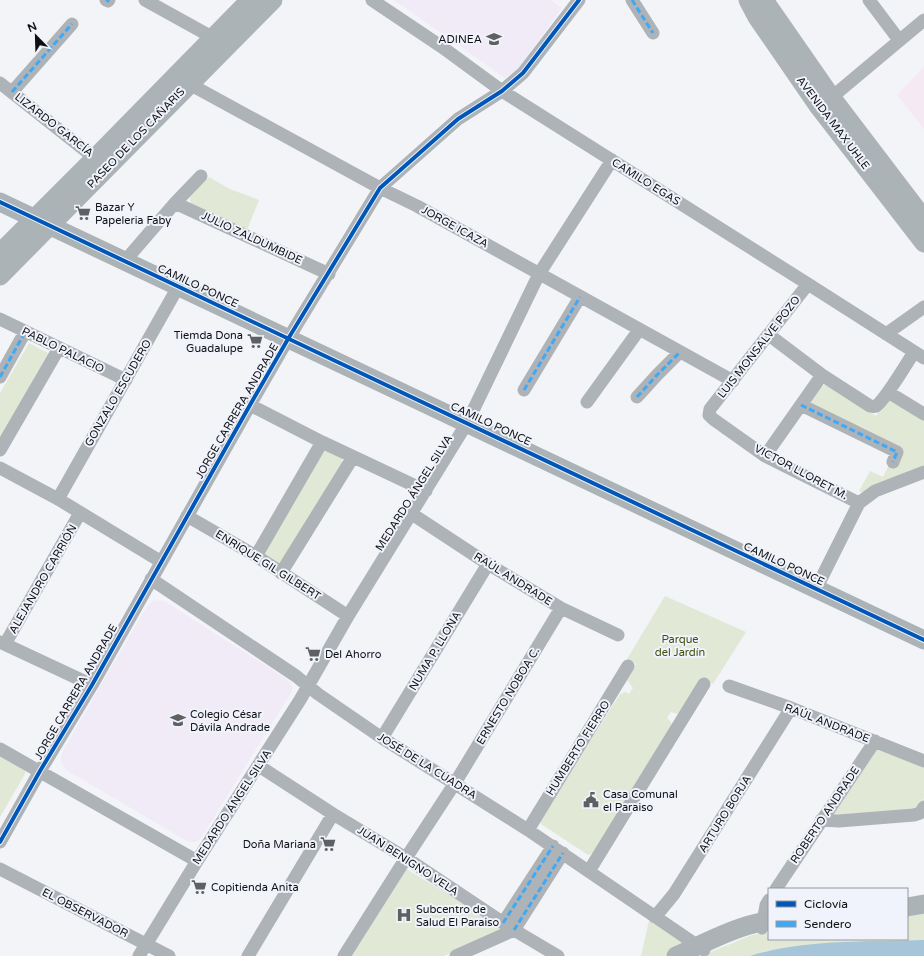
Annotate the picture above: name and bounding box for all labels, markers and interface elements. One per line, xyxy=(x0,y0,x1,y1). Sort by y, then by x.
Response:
north arrow xyxy=(16,16,56,56)
text: N xyxy=(26,20,39,35)
school or university icon: ADINEA xyxy=(485,30,503,48)
place label: ADINEA xyxy=(438,33,482,46)
street label: AVENIDA MAX UHLE xyxy=(794,74,872,172)
street label: PASEO DE LOS CAÑARIS xyxy=(85,85,187,191)
street label: LIZARDO GARCÍA xyxy=(12,90,96,160)
street label: CAMILO EGAS xyxy=(609,156,683,208)
place label: Bazar Y Papeleria Faby xyxy=(95,201,171,227)
street label: JORGE ICAZA xyxy=(419,203,491,251)
supermarket icon: Bazar Y Papeleria Faby xyxy=(74,204,92,222)
street label: JULIO ZALDUMBIDE xyxy=(200,209,304,267)
street label: CAMILO PONCE xyxy=(156,262,240,310)
street label: LUIS MONSALVE POZO xyxy=(715,293,803,401)
street label: PABLO PALACIO xyxy=(20,324,106,376)
place label: Tiemda Dona Guadalupe xyxy=(174,329,243,355)
supermarket icon: Tiemda Dona Guadalupe xyxy=(246,332,264,350)
street label: GONZALO ESCUDERO xyxy=(82,337,154,449)
street label: JORGE CARRERA ANDRADE xyxy=(193,341,281,481)
street label: CAMILO PONCE xyxy=(449,400,533,448)
street label: MEDARDO ÁNGEL SILVA xyxy=(372,432,455,553)
street label: VICTOR LLORET M. xyxy=(752,442,850,502)
street label: ALEJANDRO CARRIÓN xyxy=(5,522,80,636)
street label: ENRIQUE GIL GILBERT xyxy=(213,527,323,603)
street label: CAMILO PONCE xyxy=(742,540,826,588)
street label: RAÚL ANDRADE xyxy=(471,549,555,608)
street label: NUMA P. LLONA xyxy=(406,609,464,693)
street label: JORGE CARRERA ANDRADE xyxy=(32,622,120,762)
park label: Parque del Jardín xyxy=(655,633,705,659)
supermarket icon: Del Ahorro xyxy=(304,645,322,663)
street label: ERNESTO NOBOA C. xyxy=(474,645,542,747)
place label: Del Ahorro xyxy=(325,648,382,661)
street label: HUMBERTO FIERRO xyxy=(543,698,613,798)
street label: RAÚL ANDRADE xyxy=(783,700,872,745)
place label: Colegio César Dávila Andrade xyxy=(190,708,270,734)
school or university icon: Colegio César Dávila Andrade xyxy=(169,711,187,729)
street label: JOSÉ DE LA CUADRA xyxy=(375,729,479,802)
street label: MEDARDO ÁNGEL SILVA xyxy=(189,747,274,867)
street label: ROBERTO ANDRADE xyxy=(788,764,862,866)
street label: ARTURO BORJA xyxy=(696,773,754,855)
place label: Casa Comunal el Paraiso xyxy=(603,788,678,814)
public building icon: Casa Comunal el Paraiso xyxy=(582,791,600,809)
street label: JUAN BENIGNO VELA xyxy=(355,824,461,898)
supermarket icon: Doña Mariana xyxy=(319,835,337,853)
place label: Doña Mariana xyxy=(243,838,316,851)
supermarket icon: Copitienda Anita xyxy=(190,878,208,896)
place label: Copitienda Anita xyxy=(211,881,299,894)
street label: EL OBSERVADOR xyxy=(40,886,130,940)
legend xyxy=(768,888,908,940)
text: Ciclovía xyxy=(804,897,848,911)
place label: Subcentro de Salud El Paraiso xyxy=(416,903,500,929)
hospital icon: Subcentro de Salud El Paraiso xyxy=(395,906,413,924)
text: Sendero xyxy=(804,917,852,931)

